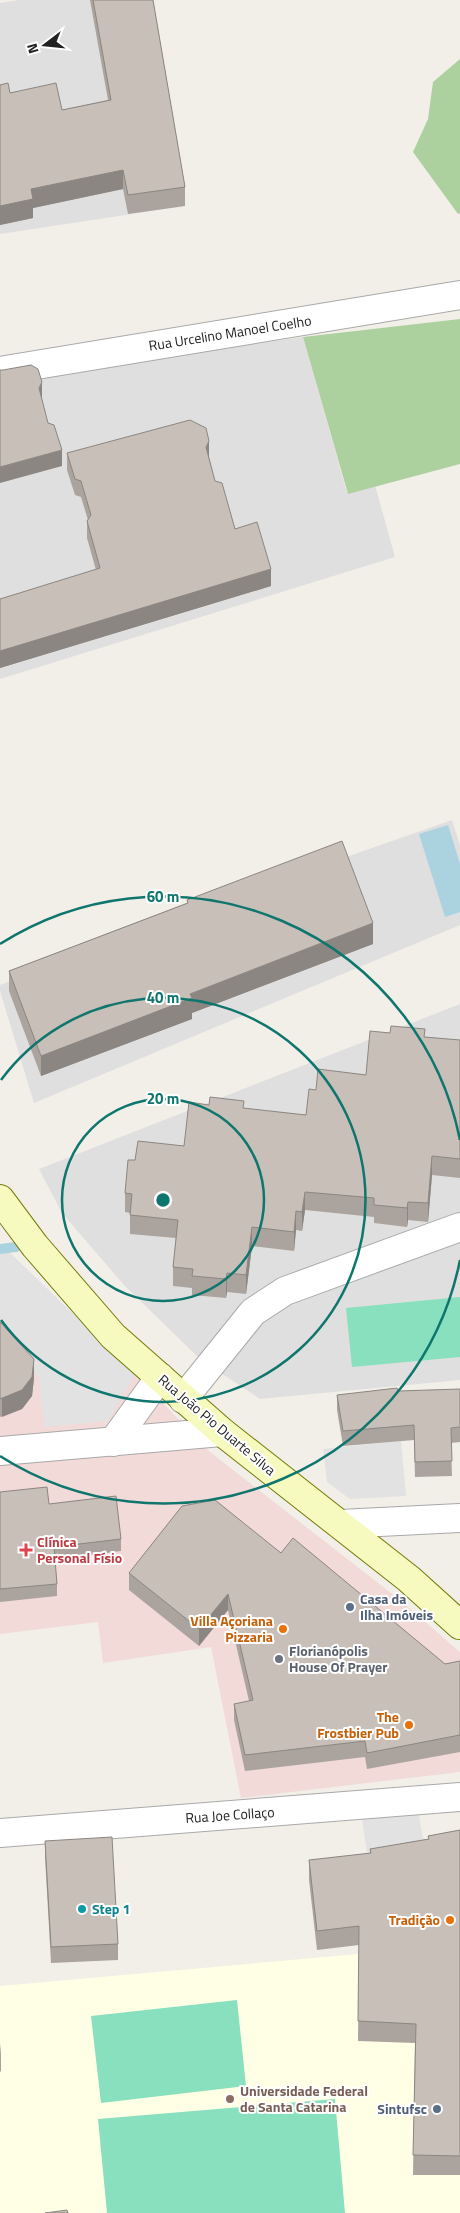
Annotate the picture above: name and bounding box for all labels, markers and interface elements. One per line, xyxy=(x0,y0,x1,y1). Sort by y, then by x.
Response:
north arrow xyxy=(20,20,70,70)
text: N xyxy=(21,41,43,56)
street label: Rua Urcelino Manoel Coelho xyxy=(147,309,313,356)
text: 60 m xyxy=(147,885,179,908)
text: 40 m xyxy=(147,986,179,1009)
text: 20 m xyxy=(147,1087,179,1110)
centre of rings xyxy=(154,1191,172,1209)
street label: Rua João Pio Duarte Silva xyxy=(154,1369,281,1480)
place label: Clínica Personal Físio xyxy=(37,1531,122,1568)
marker: Clínica Personal Físio xyxy=(19,1543,33,1557)
place label: Casa da Ilha Imóveis xyxy=(360,1588,433,1625)
marker: Casa da Ilha Imóveis xyxy=(344,1601,356,1613)
place label: Villa Açoriana Pizzaria xyxy=(190,1610,273,1647)
marker: Villa Açoriana Pizzaria xyxy=(277,1623,289,1635)
place label: Florianópolis House Of Prayer xyxy=(289,1640,387,1677)
marker: Florianópolis House Of Prayer xyxy=(273,1653,285,1665)
place label: The Frostbier Pub xyxy=(317,1706,399,1743)
marker: The Frostbier Pub xyxy=(403,1719,415,1731)
street label: Rua Joe Collaço xyxy=(185,1801,275,1828)
place label: Step 1 xyxy=(92,1898,130,1919)
marker: Step 1 xyxy=(76,1903,88,1915)
place label: Tradição xyxy=(389,1909,440,1930)
marker: Tradição xyxy=(444,1914,456,1926)
place label: Universidade Federal de Santa Catarina xyxy=(240,2080,368,2117)
marker: Universidade Federal de Santa Catarina xyxy=(224,2093,236,2105)
place label: Sintufsc xyxy=(377,2098,427,2119)
marker: Sintufsc xyxy=(431,2103,443,2115)

